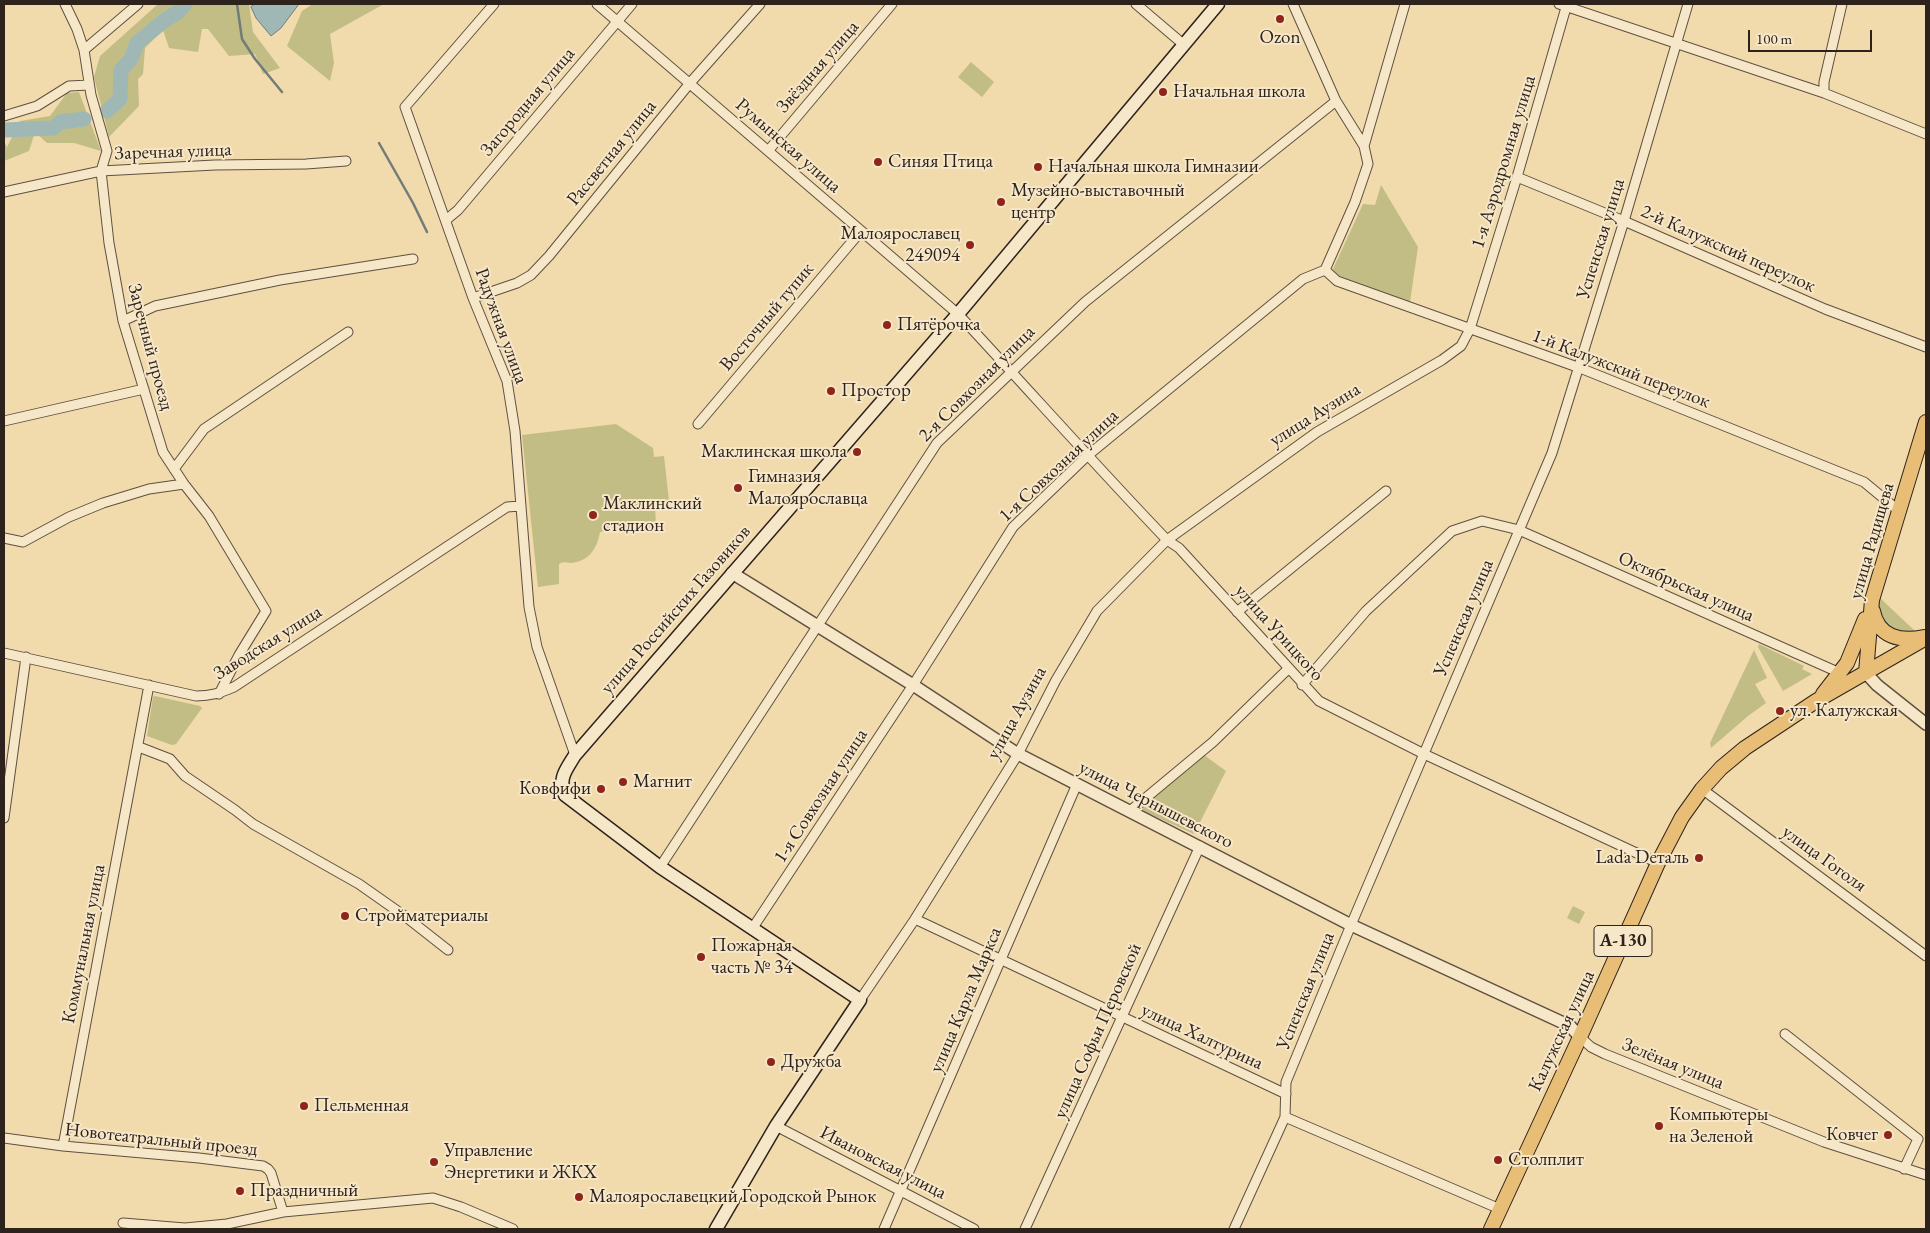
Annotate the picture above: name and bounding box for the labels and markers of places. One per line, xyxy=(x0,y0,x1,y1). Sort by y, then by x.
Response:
marker: Ozon xyxy=(1274,13,1286,25)
place label: Ozon xyxy=(1259,27,1301,49)
place label: Начальная школа xyxy=(1173,81,1305,103)
marker: Начальная школа xyxy=(1157,86,1169,98)
place label: Синяя Птица xyxy=(888,151,993,173)
marker: Синяя Птица xyxy=(872,156,884,168)
place label: Начальная школа Гимназии xyxy=(1048,156,1259,178)
marker: Начальная школа Гимназии xyxy=(1032,161,1044,173)
place label: Музейно-выставочный центр xyxy=(1011,180,1185,224)
marker: Музейно-выставочный центр xyxy=(995,196,1007,208)
place label: Малоярославец 249094 xyxy=(840,223,960,267)
marker: Малоярославец 249094 xyxy=(964,239,976,251)
place label: Пятёрочка xyxy=(897,314,981,336)
marker: Пятёрочка xyxy=(881,319,893,331)
place label: Простор xyxy=(841,380,911,402)
marker: Простор xyxy=(825,385,837,397)
place label: Маклинская школа xyxy=(701,441,847,463)
marker: Маклинская школа xyxy=(851,446,863,458)
place label: Гимназия Малоярославца xyxy=(748,466,868,510)
marker: Гимназия Малоярославца xyxy=(732,482,744,494)
place label: Маклинский стадион xyxy=(603,493,702,537)
marker: Маклинский стадион xyxy=(587,509,599,521)
place label: ул. Калужская xyxy=(1790,700,1898,722)
marker: ул. Калужская xyxy=(1774,705,1786,717)
place label: Магнит xyxy=(633,771,692,793)
marker: Магнит xyxy=(617,776,629,788)
place label: Ковфифи xyxy=(519,778,591,800)
marker: Ковфифи xyxy=(595,783,607,795)
place label: Lada Dеталь xyxy=(1595,847,1689,869)
marker: Lada Dеталь xyxy=(1693,852,1705,864)
place label: Стройматериалы xyxy=(355,905,488,927)
marker: Стройматериалы xyxy=(339,910,351,922)
place label: Пожарная часть № 34 xyxy=(711,935,793,979)
marker: Пожарная часть № 34 xyxy=(695,951,707,963)
place label: Дружба xyxy=(781,1051,842,1073)
marker: Дружба xyxy=(765,1056,777,1068)
place label: Пельменная xyxy=(314,1095,409,1117)
marker: Пельменная xyxy=(298,1100,310,1112)
place label: Компьютеры на Зеленой xyxy=(1669,1104,1768,1148)
marker: Компьютеры на Зеленой xyxy=(1653,1120,1665,1132)
place label: Ковчег xyxy=(1826,1124,1878,1146)
marker: Ковчег xyxy=(1882,1129,1894,1141)
place label: Управление Энергетики и ЖКХ xyxy=(444,1140,597,1184)
place label: Столплит xyxy=(1508,1149,1584,1171)
marker: Столплит xyxy=(1492,1154,1504,1166)
marker: Управление Энергетики и ЖКХ xyxy=(428,1156,440,1168)
place label: Праздничный xyxy=(250,1180,358,1202)
marker: Праздничный xyxy=(234,1185,246,1197)
place label: Малоярославецкий Городской Рынок xyxy=(589,1186,876,1208)
marker: Малоярославецкий Городской Рынок xyxy=(573,1191,585,1203)

